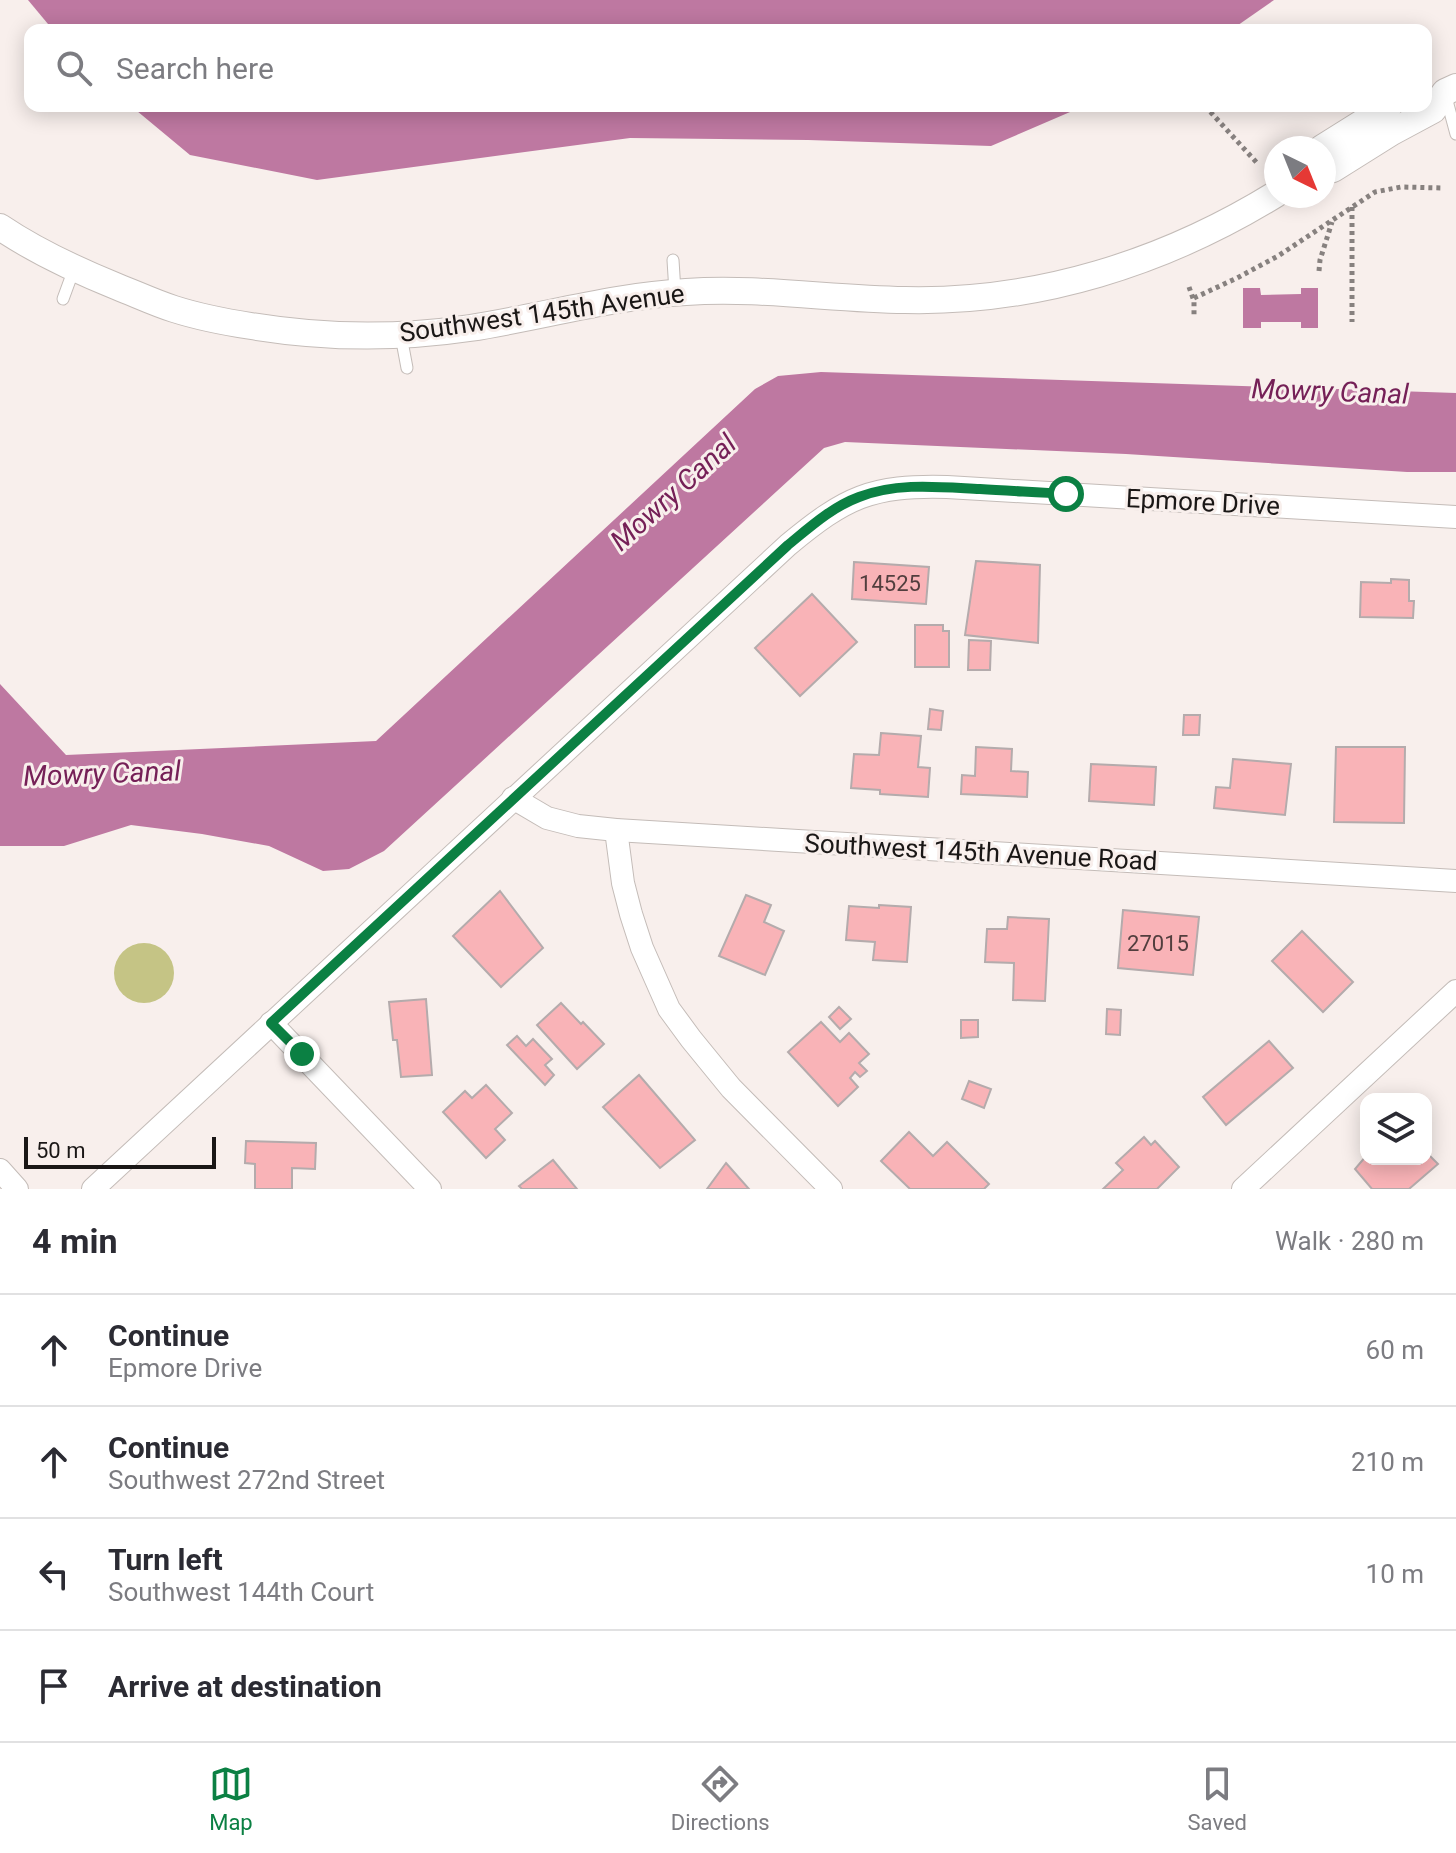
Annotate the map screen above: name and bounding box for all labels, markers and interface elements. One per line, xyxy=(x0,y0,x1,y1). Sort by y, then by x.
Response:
search box xyxy=(24,24,1432,112)
icon: search xyxy=(52,46,96,90)
text: Search here xyxy=(116,51,274,86)
north arrow xyxy=(1264,136,1336,208)
street label: Southwest 145th Avenue xyxy=(398,278,686,348)
water label: Mowry Canal xyxy=(1251,372,1410,411)
water label: Mowry Canal xyxy=(604,427,743,557)
route start xyxy=(1048,476,1084,512)
street label: Epmore Drive xyxy=(1125,483,1281,521)
house number: 14525 xyxy=(859,571,921,596)
water label: Mowry Canal xyxy=(23,754,182,793)
street label: Southwest 145th Avenue Road xyxy=(804,828,1158,876)
house number: 27015 xyxy=(1127,931,1189,956)
route end xyxy=(284,1036,320,1072)
map controls xyxy=(1360,1093,1432,1165)
button: layers xyxy=(1360,1093,1432,1165)
scale bar xyxy=(24,1133,216,1169)
text: 50 m xyxy=(36,1138,85,1163)
text: 4 min xyxy=(32,1221,117,1261)
text: Walk · 280 m xyxy=(1275,1226,1424,1256)
text: Continue xyxy=(108,1318,229,1353)
icon: ahead xyxy=(32,1328,76,1372)
text: 60 m xyxy=(1366,1335,1424,1365)
text: Epmore Drive xyxy=(108,1353,262,1383)
text: Continue xyxy=(108,1430,229,1465)
icon: ahead xyxy=(32,1440,76,1484)
text: 210 m xyxy=(1351,1447,1424,1477)
text: Southwest 272nd Street xyxy=(108,1465,385,1495)
text: Turn left xyxy=(108,1542,223,1577)
icon: left xyxy=(32,1552,76,1596)
text: 10 m xyxy=(1366,1559,1424,1589)
text: Southwest 144th Court xyxy=(108,1577,374,1607)
icon: arrive xyxy=(32,1664,76,1708)
text: Arrive at destination xyxy=(108,1669,382,1704)
tab: Map xyxy=(209,1762,253,1835)
tab: Directions xyxy=(671,1762,770,1835)
tab: Saved xyxy=(1188,1762,1247,1835)

